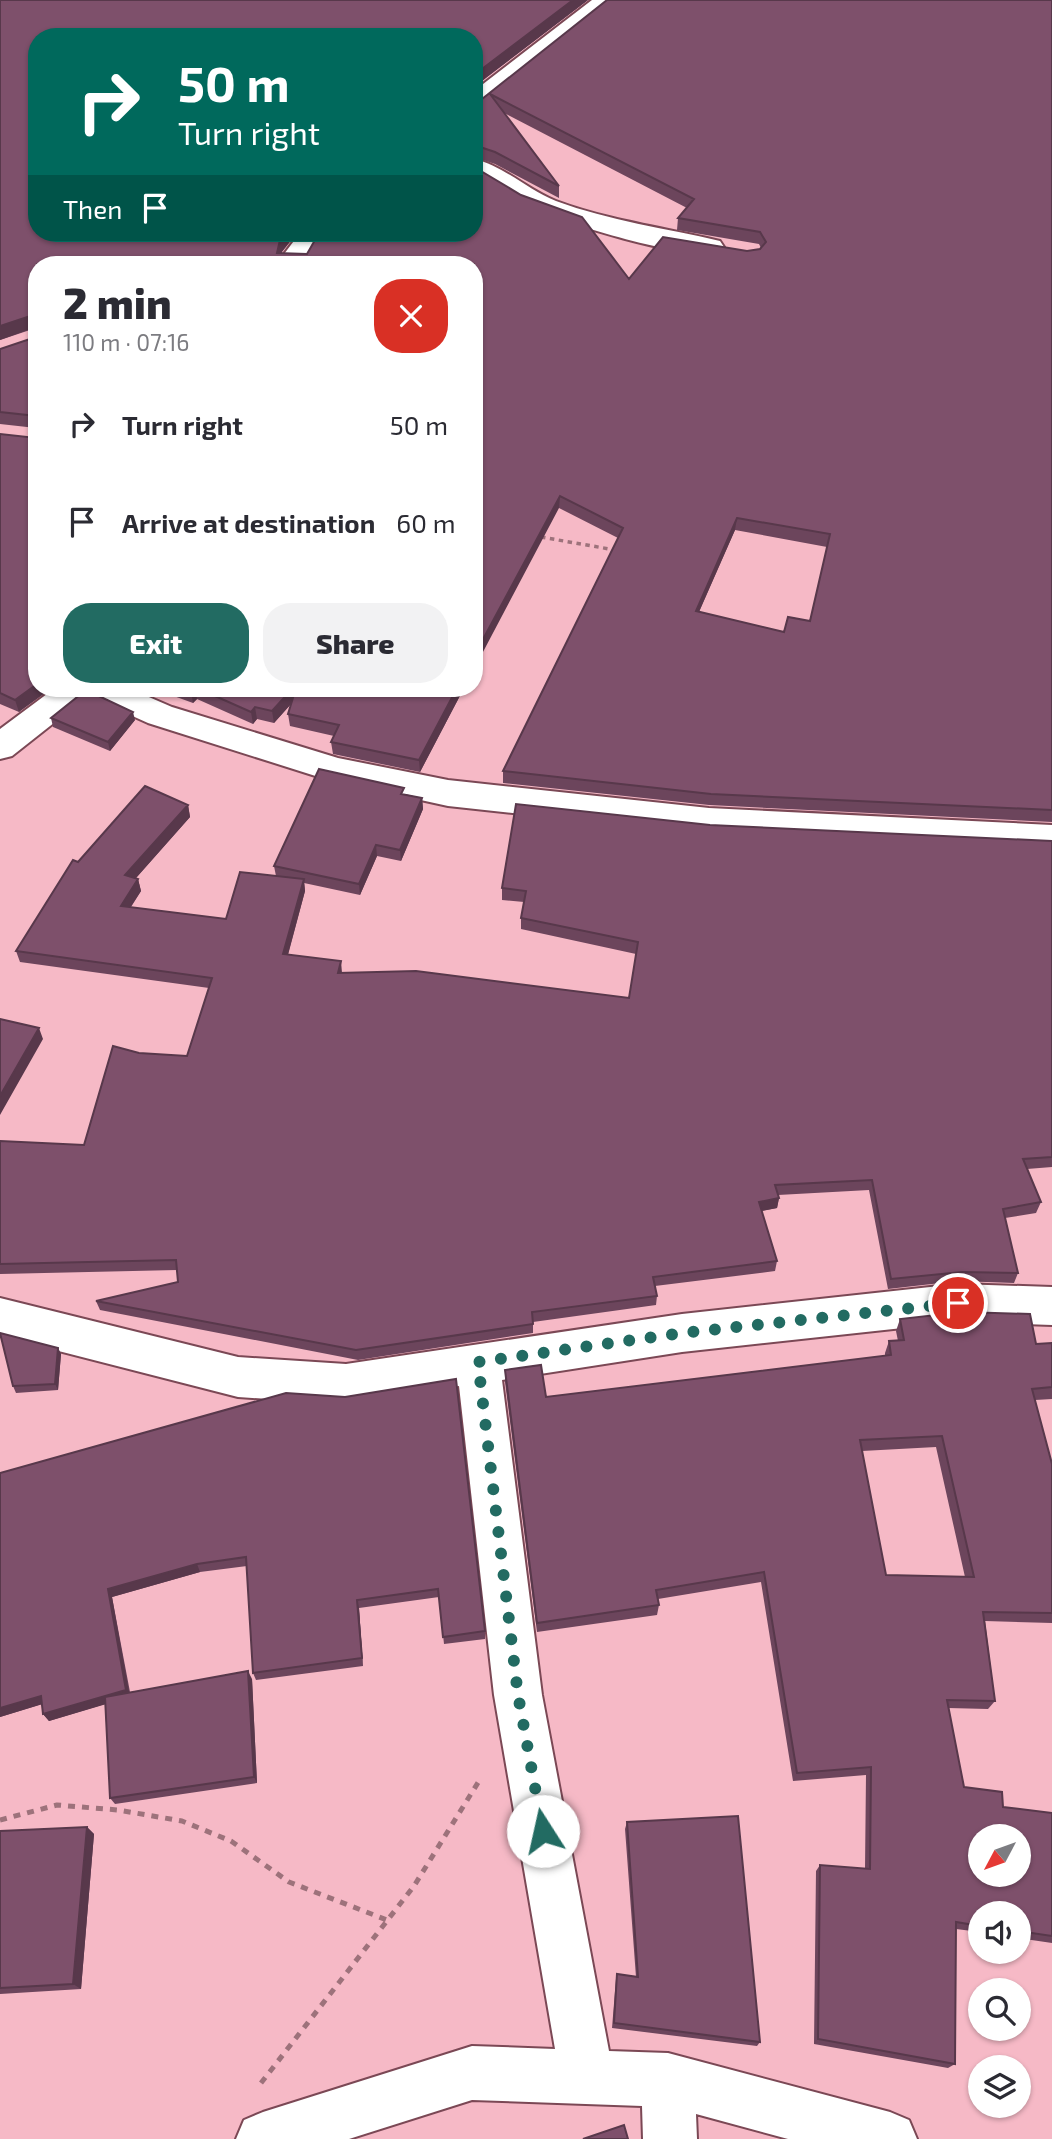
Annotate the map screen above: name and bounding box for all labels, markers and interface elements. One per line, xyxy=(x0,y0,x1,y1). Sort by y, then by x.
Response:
text: 50 m xyxy=(178,53,290,112)
icon: right xyxy=(63,56,154,147)
text: Turn right xyxy=(178,113,320,151)
icon: arrive xyxy=(136,189,174,227)
text: Then xyxy=(63,193,122,224)
text: 2 min xyxy=(63,277,172,327)
button: close xyxy=(374,279,448,353)
text: 110 m · 07:16 xyxy=(63,328,190,356)
icon: right xyxy=(63,405,101,443)
text: Turn right xyxy=(122,409,243,440)
text: 50 m xyxy=(390,409,448,440)
icon: arrive xyxy=(63,503,101,541)
text: Arrive at destination xyxy=(122,507,375,538)
text: 60 m xyxy=(396,507,455,538)
button: Exit xyxy=(63,603,249,683)
button: Share xyxy=(263,603,448,683)
pin xyxy=(928,1273,988,1333)
icon: arrive xyxy=(939,1284,977,1322)
position arrow xyxy=(506,1794,580,1868)
north arrow xyxy=(968,1824,1031,1886)
map controls xyxy=(968,1824,1031,2118)
button: sound xyxy=(968,1901,1031,1964)
button: search xyxy=(968,1978,1031,2041)
button: layers xyxy=(968,2055,1031,2118)

